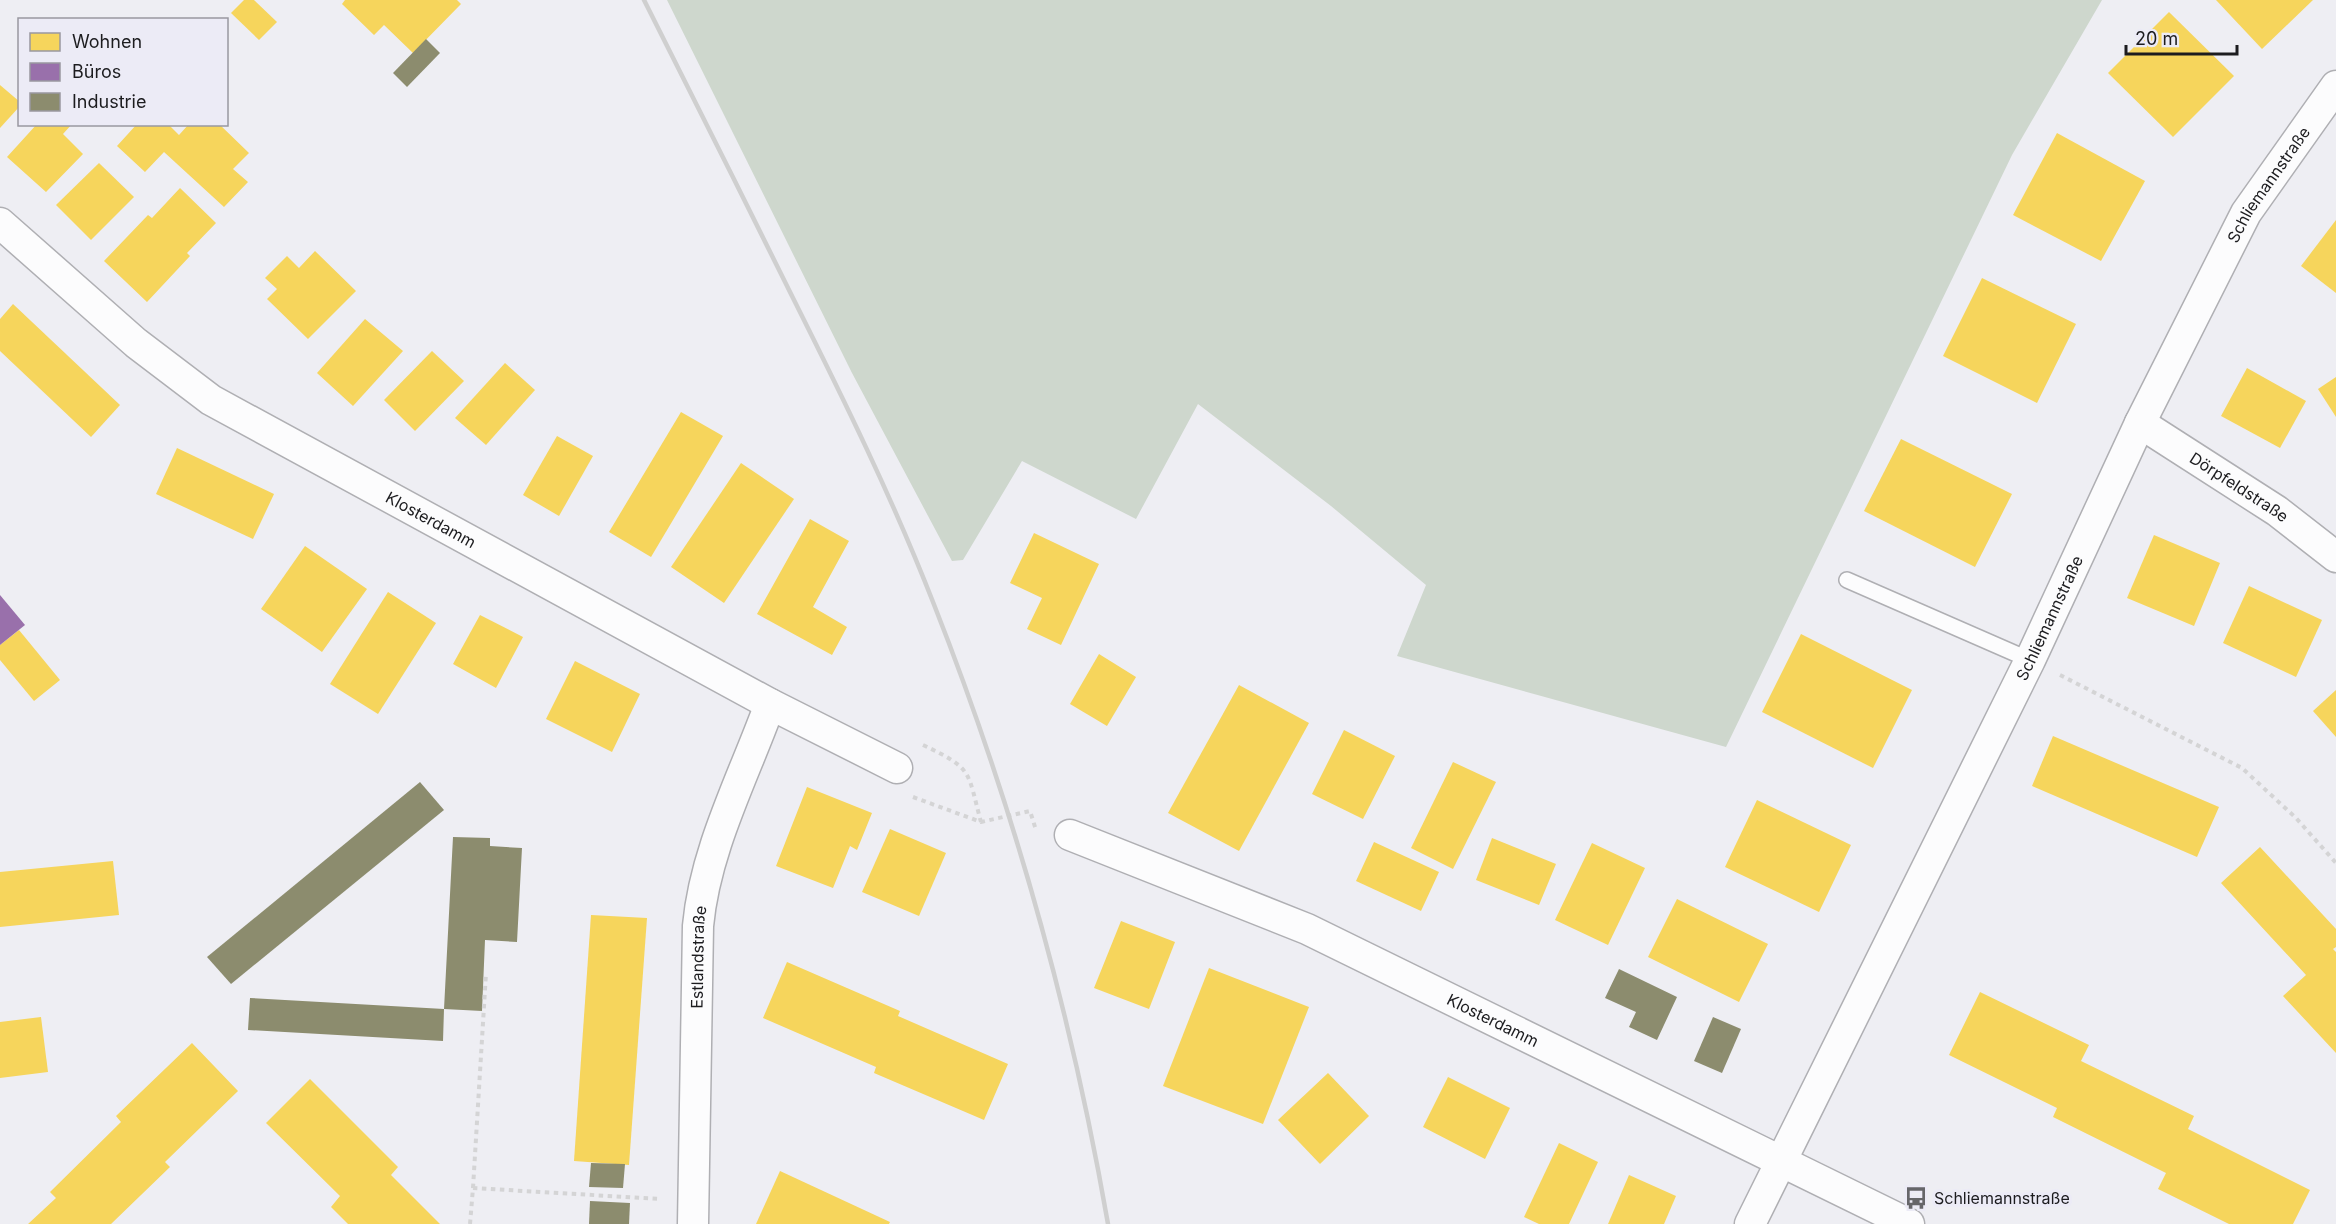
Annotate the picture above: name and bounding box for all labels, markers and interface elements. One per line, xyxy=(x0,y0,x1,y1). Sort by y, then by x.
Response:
legend xyxy=(18,18,228,126)
scale bar xyxy=(2126,18,2237,56)
text: 20 m xyxy=(2135,28,2178,49)
text: Wohnen xyxy=(72,31,142,52)
text: Büros xyxy=(72,61,121,82)
text: Industrie xyxy=(72,91,146,112)
street label: Schliemannstraße xyxy=(2223,123,2314,246)
street label: Dörpfeldstraße xyxy=(2186,448,2293,526)
street label: Klosterdamm xyxy=(382,487,480,552)
street label: Schliemannstraße xyxy=(2011,552,2087,684)
street label: Estlandstraße xyxy=(687,904,710,1009)
street label: Klosterdamm xyxy=(1444,989,1542,1051)
bus stop icon: Schliemannstraße xyxy=(1903,1185,1929,1211)
place label: Schliemannstraße xyxy=(1934,1188,2070,1208)

